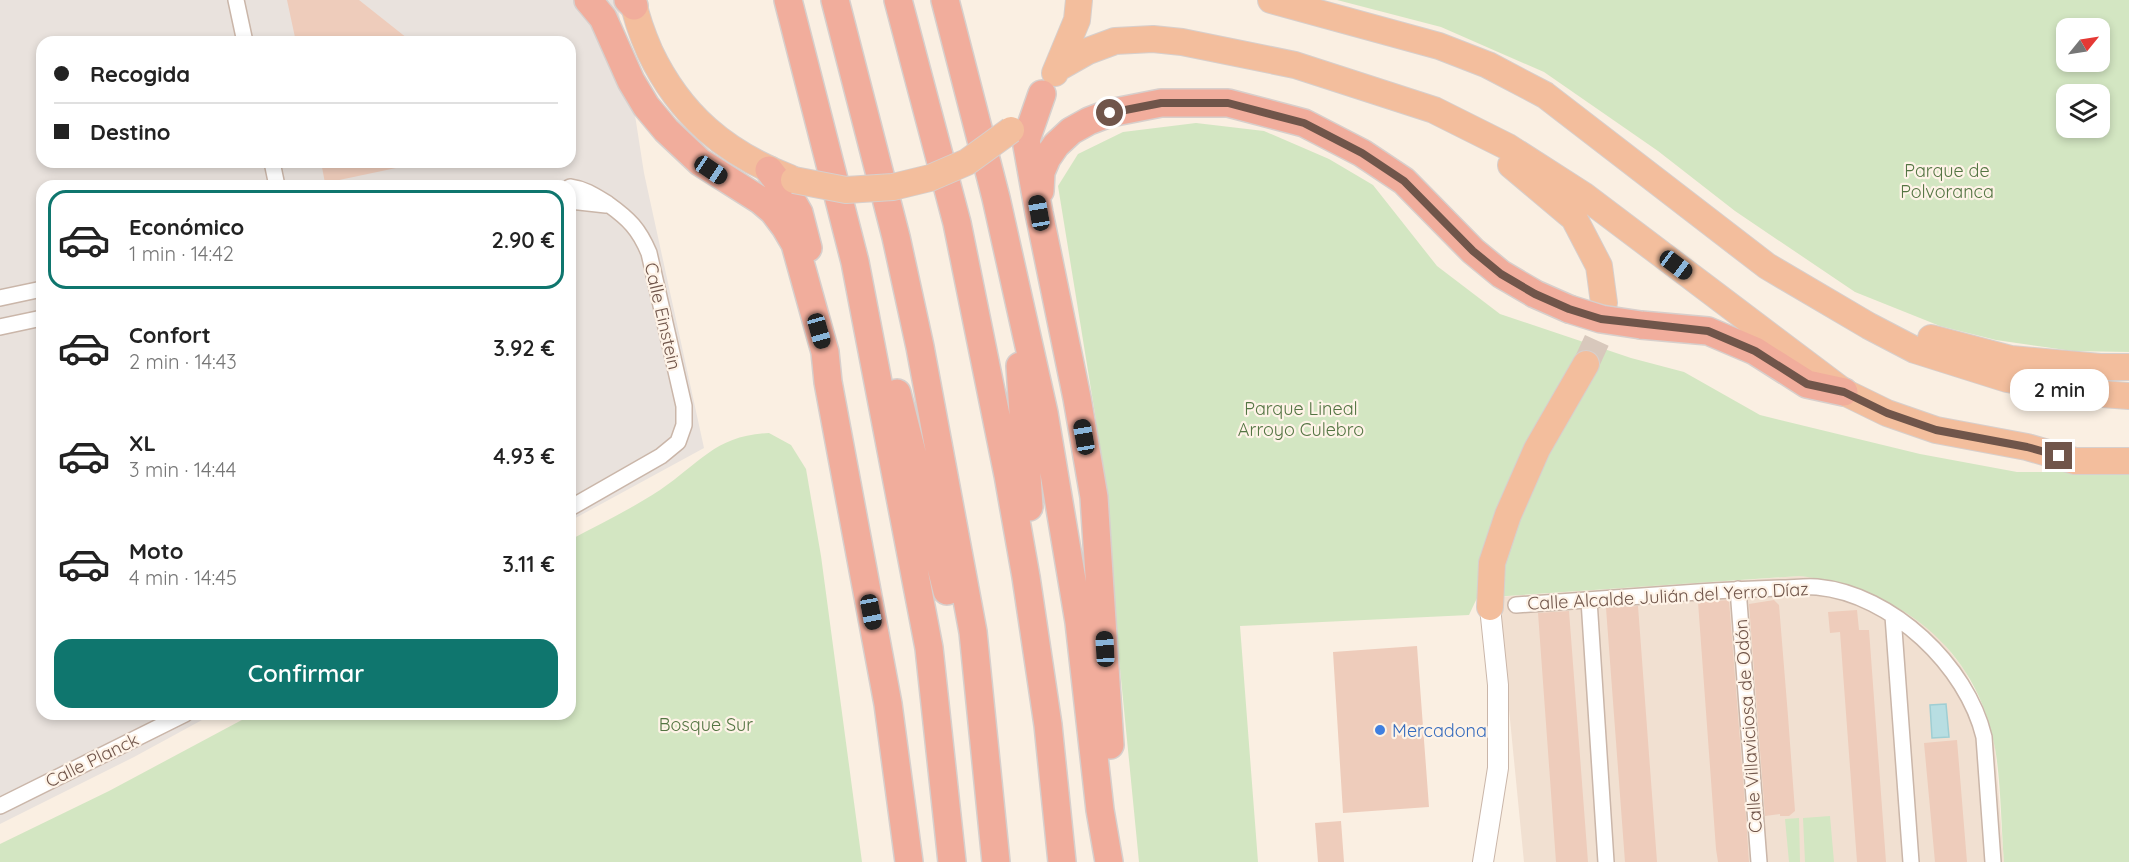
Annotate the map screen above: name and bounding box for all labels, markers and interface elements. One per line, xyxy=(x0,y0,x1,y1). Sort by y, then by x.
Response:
north arrow xyxy=(2056,18,2110,72)
map controls xyxy=(2056,18,2110,138)
text: Recogida xyxy=(90,60,190,88)
button: layers xyxy=(2056,84,2110,138)
route start xyxy=(1096,99,1123,126)
text: Destino xyxy=(90,118,171,146)
car xyxy=(691,152,731,188)
park label: Parque de Polvoranca xyxy=(1900,159,1994,203)
car xyxy=(1027,194,1051,232)
icon: car xyxy=(57,213,111,267)
text: Económico xyxy=(129,213,244,241)
text: 2.90 € xyxy=(492,226,555,254)
text: 1 min · 14:42 xyxy=(129,241,234,266)
car xyxy=(1656,247,1696,283)
street label: Calle Einstein xyxy=(640,260,686,372)
car xyxy=(805,311,833,351)
icon: car xyxy=(57,321,111,375)
text: Confort xyxy=(129,321,211,349)
text: 3.92 € xyxy=(493,334,555,362)
text: 2 min · 14:43 xyxy=(129,349,237,374)
callout: 2 min xyxy=(2010,369,2108,411)
text: 2 min xyxy=(2034,377,2085,402)
park label: Parque Lineal Arroyo Culebro xyxy=(1238,397,1364,441)
car xyxy=(1072,418,1096,456)
icon: car xyxy=(57,429,111,483)
text: XL xyxy=(129,429,156,457)
text: 4.93 € xyxy=(493,442,555,470)
route end xyxy=(2045,442,2072,469)
text: 3 min · 14:44 xyxy=(129,457,236,482)
icon: car xyxy=(57,537,111,591)
text: Moto xyxy=(129,537,183,565)
text: 3.11 € xyxy=(502,550,555,578)
text: 4 min · 14:45 xyxy=(129,565,237,590)
street label: Calle Alcalde Julián del Yerro Díaz xyxy=(1527,577,1809,615)
car xyxy=(859,593,883,631)
street label: Calle Villaviciosa de Odón xyxy=(1729,618,1767,834)
car xyxy=(1095,631,1115,667)
button: Confirmar xyxy=(54,639,558,708)
park label: Bosque Sur xyxy=(659,713,753,736)
place label: Mercadona xyxy=(1392,719,1487,742)
marker: Mercadona xyxy=(1373,723,1387,737)
street label: Calle Planck xyxy=(42,728,142,792)

